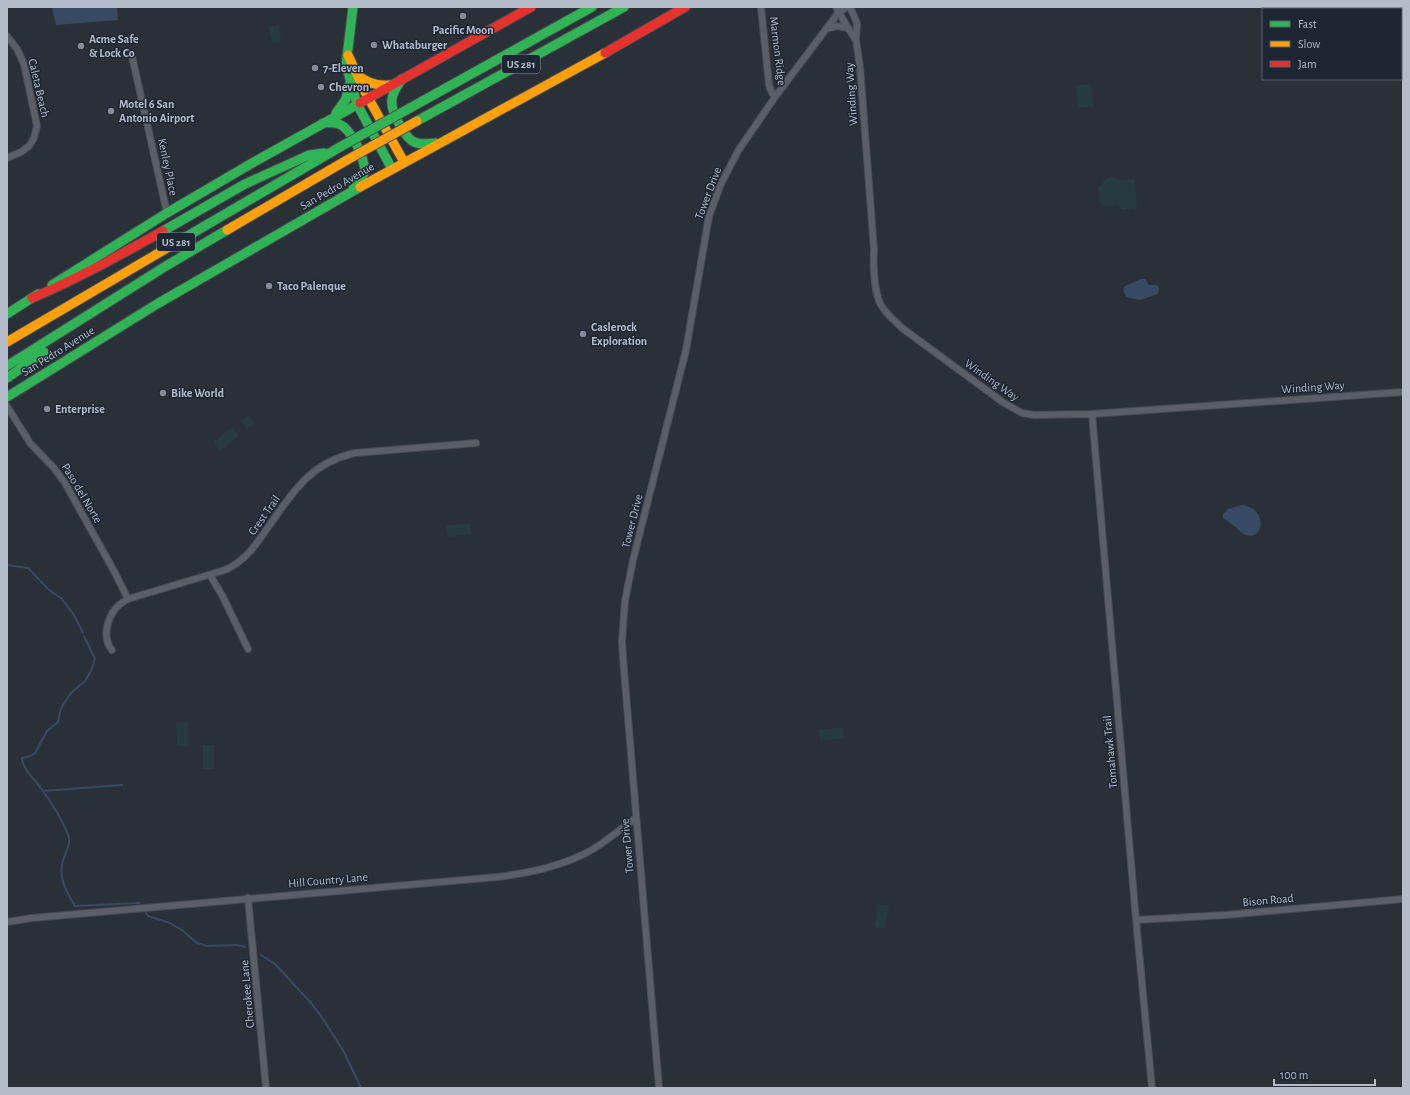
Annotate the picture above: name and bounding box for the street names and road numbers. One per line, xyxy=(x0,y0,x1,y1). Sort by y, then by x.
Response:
street label: Marmon Ridge xyxy=(768,16,788,86)
road number: US 281 xyxy=(502,55,540,73)
street label: Caleta Beach xyxy=(26,57,52,119)
street label: Winding Way xyxy=(843,62,860,126)
street label: Kenley Place xyxy=(155,137,180,197)
street label: San Pedro Avenue xyxy=(298,160,376,212)
street label: Tower Drive xyxy=(693,165,723,221)
road number: US 281 xyxy=(157,233,195,251)
street label: San Pedro Avenue xyxy=(20,324,96,378)
street label: Winding Way xyxy=(962,357,1021,404)
street label: Winding Way xyxy=(1281,379,1345,396)
street label: Paso del Norte xyxy=(60,461,104,525)
street label: Crest Trail xyxy=(246,493,282,537)
street label: Tower Drive xyxy=(620,493,644,549)
street label: Tomahawk Trail xyxy=(1101,715,1119,789)
street label: Tower Drive xyxy=(619,818,635,874)
street label: Hill Country Lane xyxy=(288,871,369,890)
street label: Bison Road xyxy=(1242,892,1294,908)
street label: Cherokee Lane xyxy=(238,959,256,1029)

